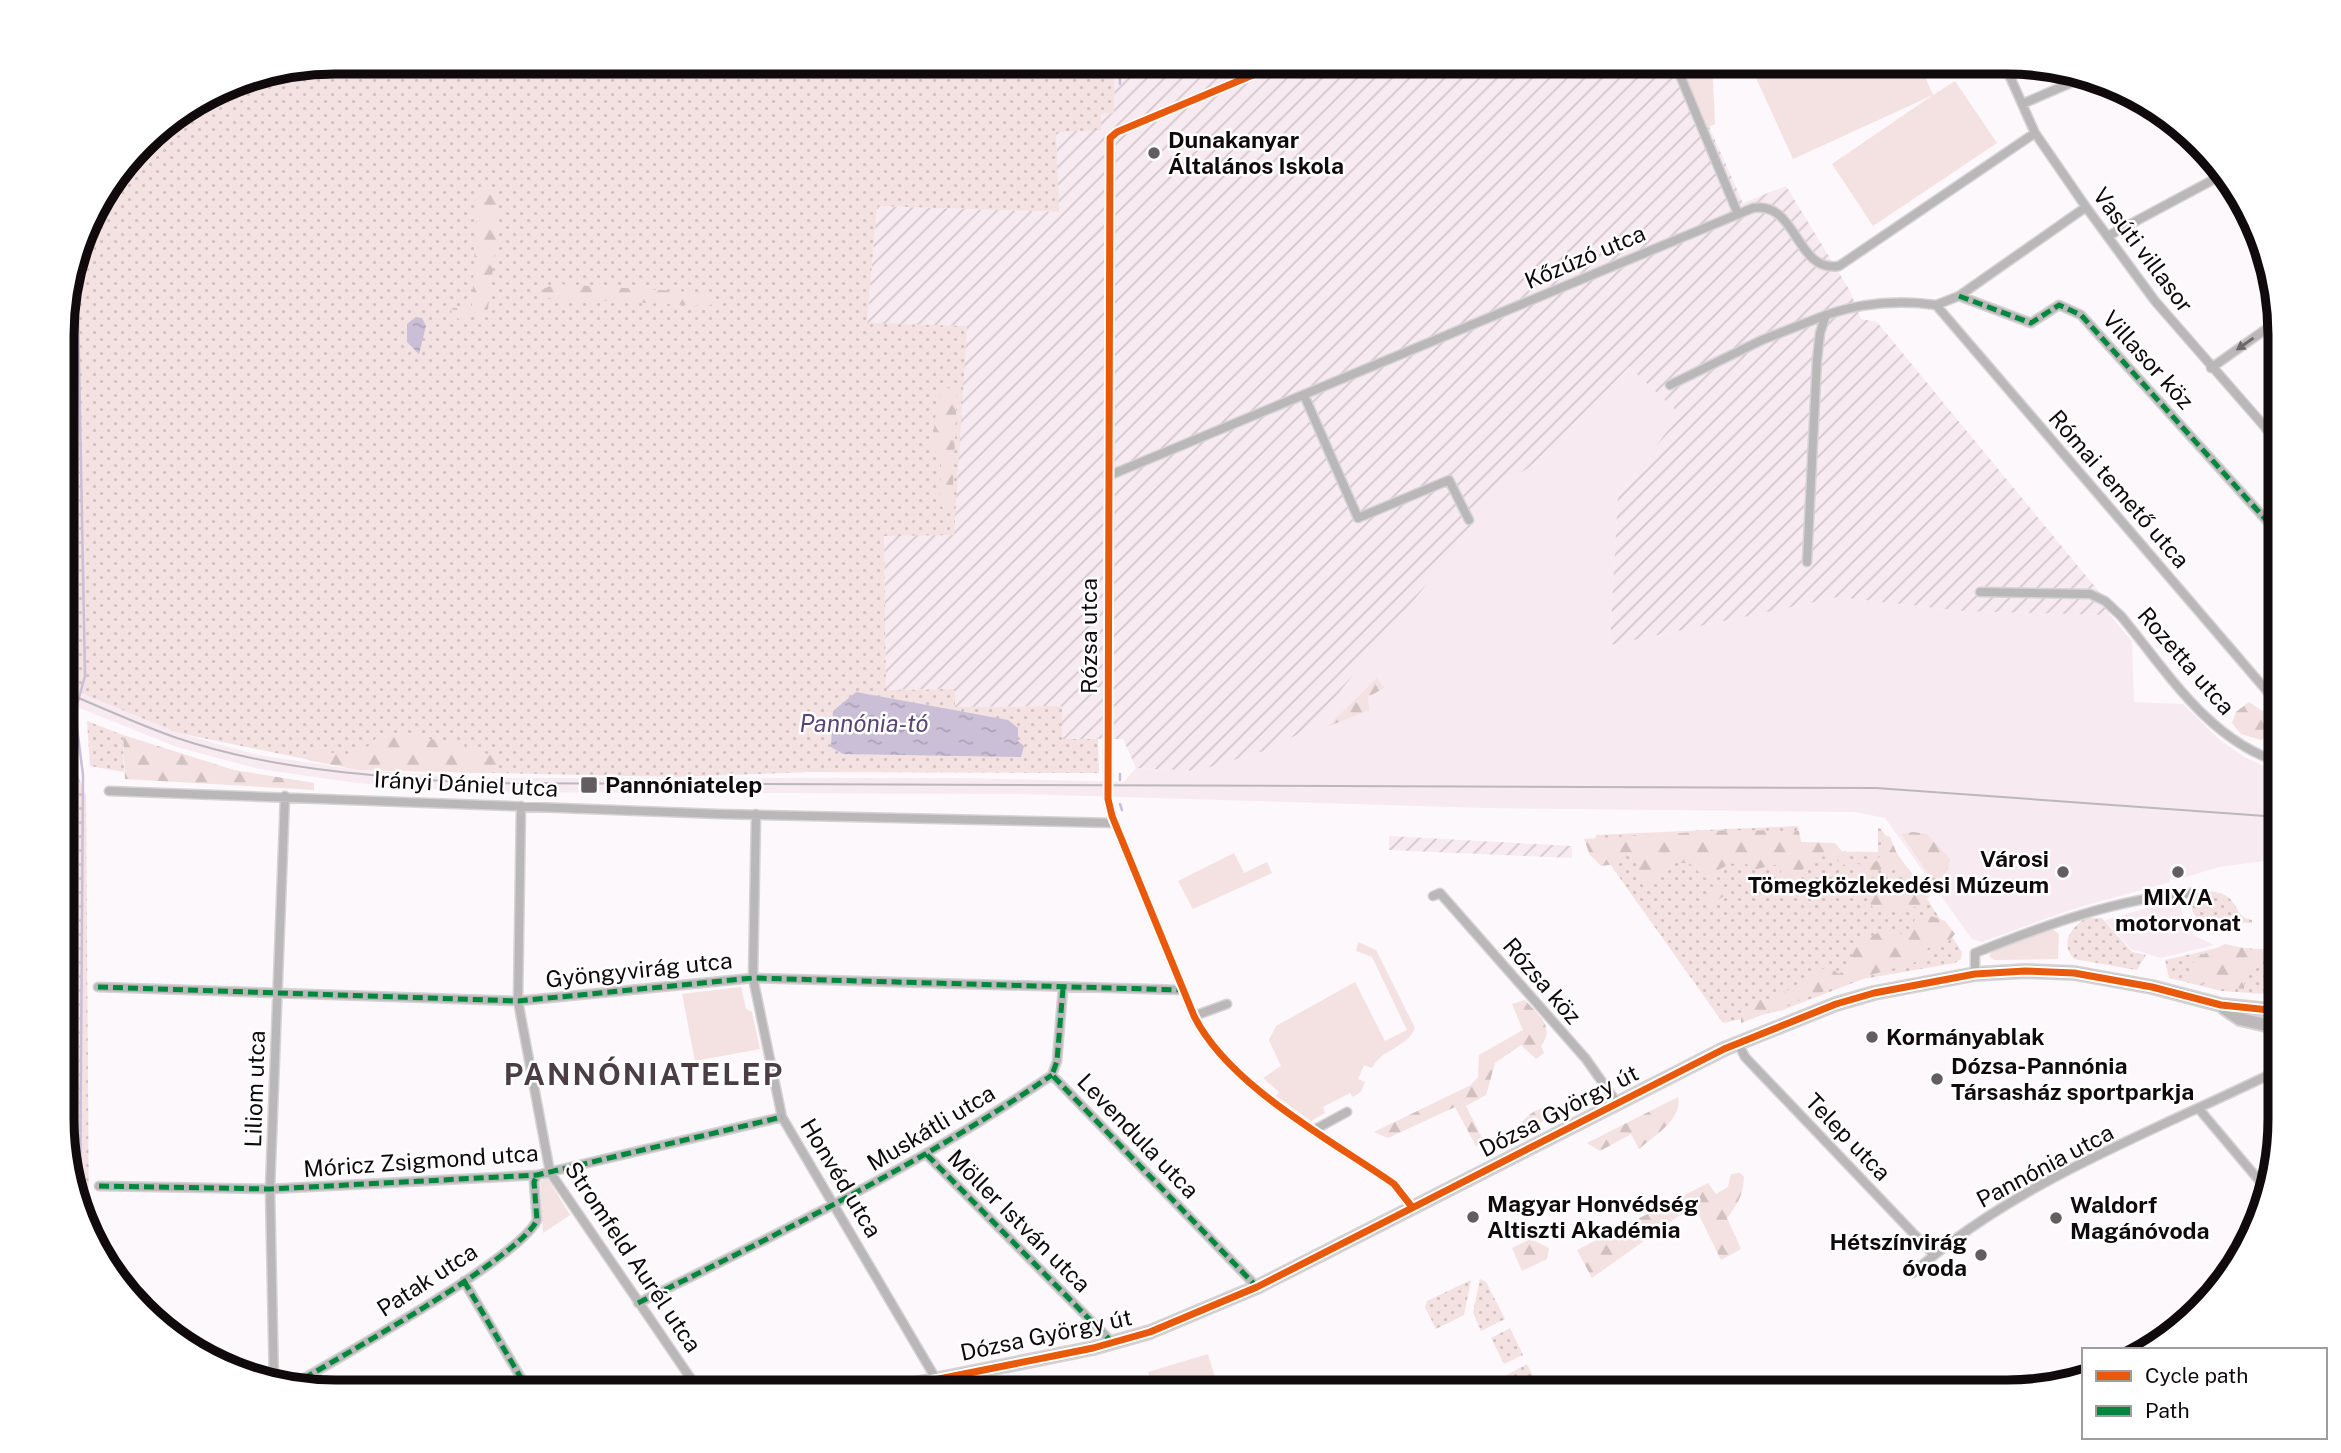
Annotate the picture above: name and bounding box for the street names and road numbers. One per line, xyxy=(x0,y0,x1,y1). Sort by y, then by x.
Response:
street label: Vasúti villasor xyxy=(2088,182,2199,317)
street label: Kőzúzó utca xyxy=(1520,219,1649,294)
street label: Villasor köz xyxy=(2097,305,2199,414)
street label: Római temető utca xyxy=(2044,404,2195,573)
street label: Rózsa utca xyxy=(1075,578,1102,694)
street label: Rozetta utca xyxy=(2132,601,2240,720)
street label: Irányi Dániel utca xyxy=(373,765,559,802)
street label: Rózsa köz xyxy=(1498,932,1587,1029)
street label: Gyöngyvirág utca xyxy=(544,946,734,993)
street label: Liliom utca xyxy=(239,1030,270,1148)
street label: Dózsa György út xyxy=(1475,1059,1643,1162)
street label: Levendula utca xyxy=(1072,1068,1205,1204)
street label: Muskátli utca xyxy=(862,1079,1000,1176)
street label: Telep utca xyxy=(1800,1087,1897,1186)
street label: Honvéd utca xyxy=(795,1113,888,1242)
street label: Pannónia utca xyxy=(1972,1118,2118,1213)
street label: Móricz Zsigmond utca xyxy=(303,1139,539,1182)
street label: Möller István utca xyxy=(942,1144,1096,1298)
street label: Stromfeld Aurél utca xyxy=(560,1156,707,1357)
street label: Patak utca xyxy=(372,1237,482,1322)
street label: Dózsa György út xyxy=(958,1303,1134,1366)

